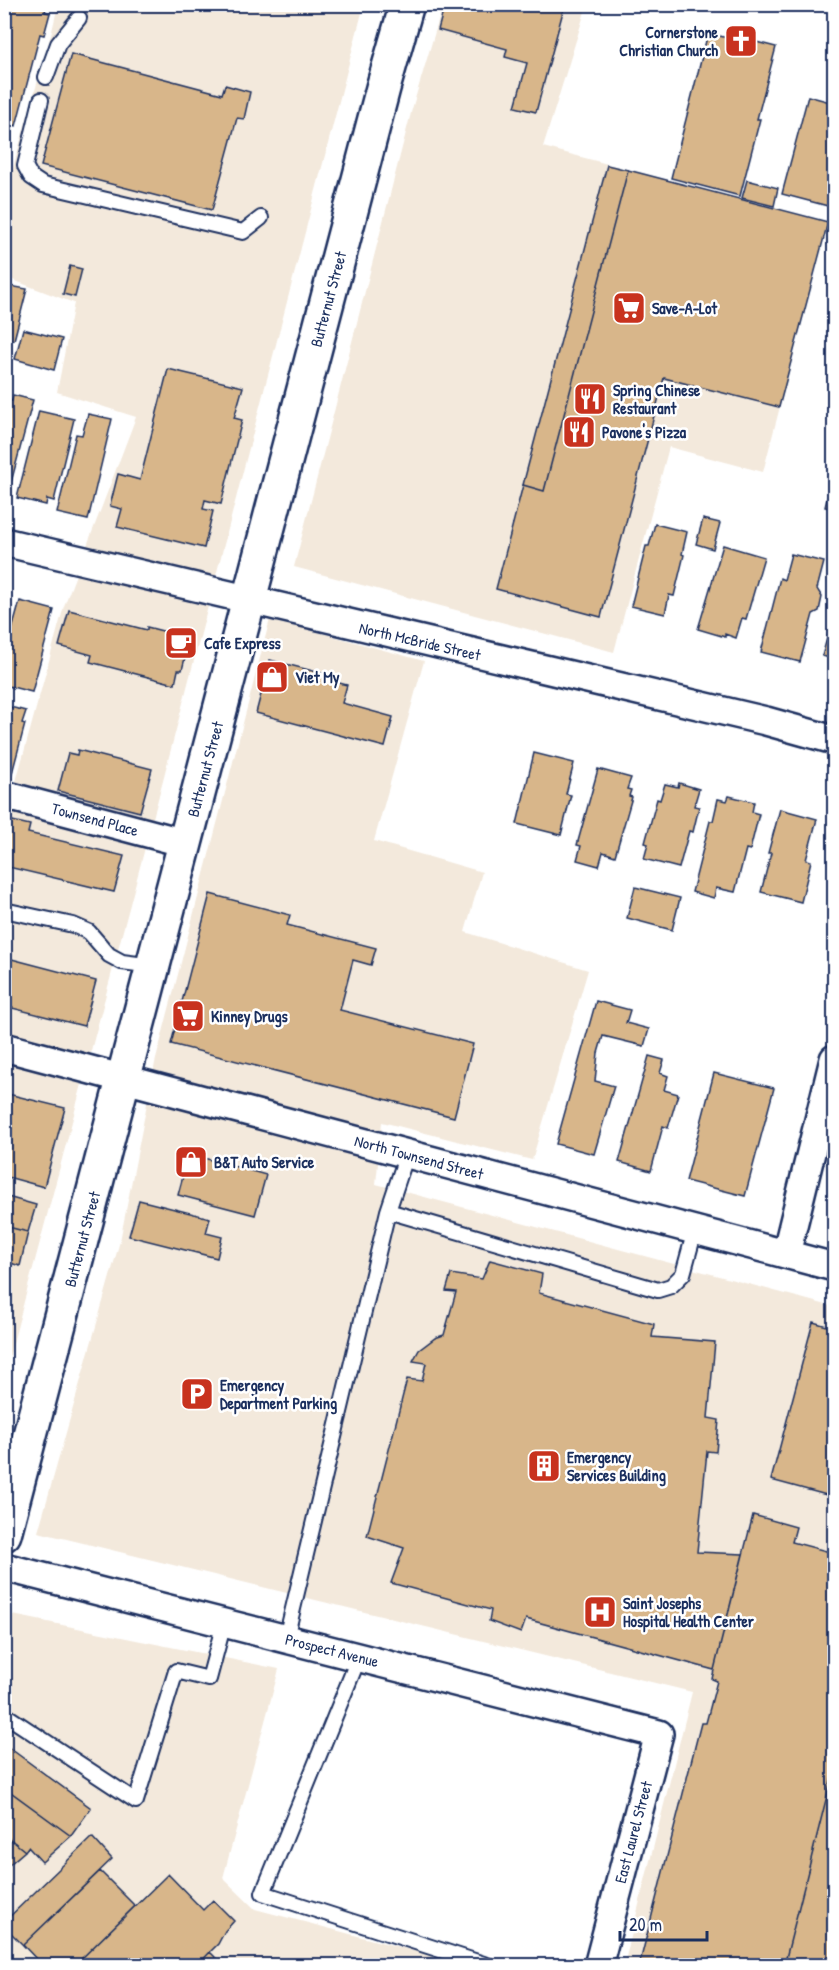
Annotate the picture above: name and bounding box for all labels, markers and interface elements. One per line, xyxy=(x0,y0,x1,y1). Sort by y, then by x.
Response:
place label: Cornerstone Christian Church xyxy=(619,21,719,61)
church icon: Cornerstone Christian Church xyxy=(723,23,759,59)
street label: Butternut Street xyxy=(305,248,351,349)
supermarket icon: Save-A-Lot xyxy=(611,290,647,326)
place label: Save-A-Lot xyxy=(652,297,718,319)
place label: Spring Chinese Restaurant xyxy=(613,379,701,419)
restaurant icon: Spring Chinese Restaurant xyxy=(572,381,608,417)
restaurant icon: Pavone's Pizza xyxy=(561,414,597,450)
place label: Pavone's Pizza xyxy=(602,421,687,443)
street label: North McBride Street xyxy=(357,616,483,666)
cafe icon: Cafe Express xyxy=(163,625,199,661)
place label: Cafe Express xyxy=(204,632,282,655)
shop icon: Viet My xyxy=(254,659,290,695)
place label: Viet My xyxy=(295,666,340,689)
street label: Butternut Street xyxy=(182,718,228,819)
street label: Townsend Place xyxy=(49,797,141,841)
supermarket icon: Kinney Drugs xyxy=(170,998,206,1034)
place label: Kinney Drugs xyxy=(211,1005,289,1028)
street label: North Townsend Street xyxy=(352,1129,486,1185)
shop icon: B&T Auto Service xyxy=(173,1144,209,1180)
place label: B&T Auto Service xyxy=(214,1151,315,1173)
street label: Butternut Street xyxy=(59,1188,105,1289)
place label: Emergency Department Parking xyxy=(220,1374,337,1415)
parking icon: Emergency Department Parking xyxy=(179,1376,215,1412)
place label: Emergency Services Building xyxy=(567,1446,666,1487)
building icon: Emergency Services Building xyxy=(526,1448,562,1484)
place label: Saint Josephs Hospital Health Center xyxy=(623,1592,755,1633)
hospital icon: Saint Josephs Hospital Health Center xyxy=(582,1594,618,1630)
street label: Prospect Avenue xyxy=(283,1628,382,1672)
street label: East Laurel Street xyxy=(609,1778,657,1886)
scale bar xyxy=(620,1904,707,1942)
text: 20 m xyxy=(629,1912,662,1937)

